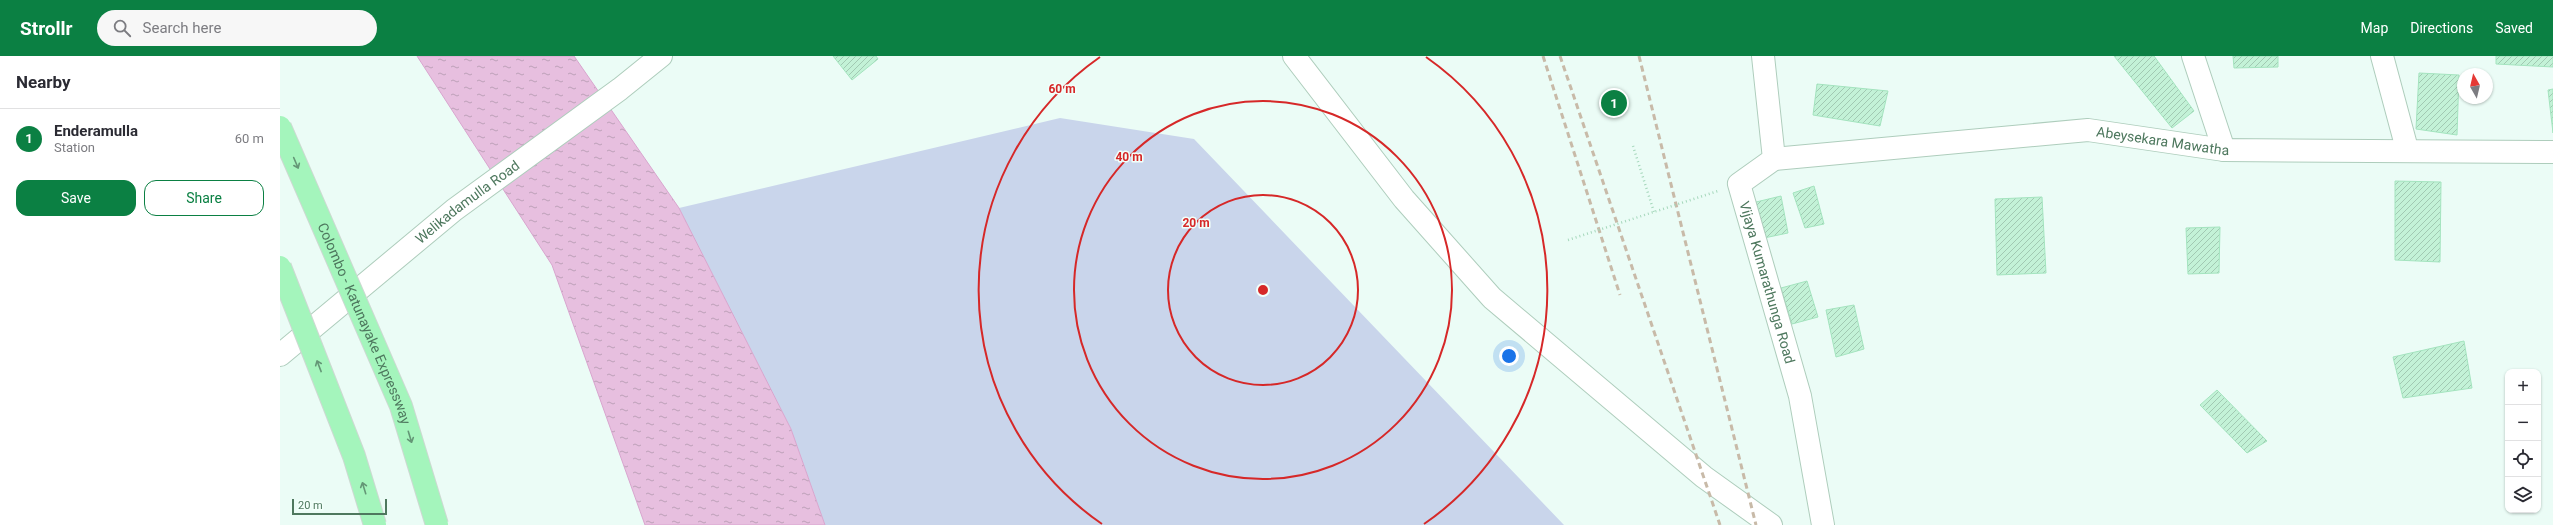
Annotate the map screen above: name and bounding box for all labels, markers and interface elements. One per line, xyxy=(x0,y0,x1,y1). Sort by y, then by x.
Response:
search box xyxy=(97,10,377,46)
text: Strollr xyxy=(20,17,73,40)
icon: search xyxy=(111,17,133,39)
text: Search here xyxy=(143,19,221,37)
text: Map xyxy=(2361,20,2388,36)
text: Directions xyxy=(2410,20,2473,36)
text: Saved xyxy=(2495,20,2533,36)
north arrow xyxy=(2457,68,2493,104)
text: Nearby xyxy=(16,72,71,92)
text: 60 m xyxy=(1048,82,1076,96)
pin: 1 xyxy=(1601,88,1627,118)
text: Enderamulla xyxy=(54,122,138,140)
street label: Abeysekara Mawatha xyxy=(2095,123,2229,158)
text: 1 xyxy=(25,131,33,146)
text: 60 m xyxy=(235,131,264,146)
text: Station xyxy=(54,140,95,155)
text: 40 m xyxy=(1115,150,1143,164)
one-way arrow xyxy=(292,156,300,168)
street label: Welikadamulla Road xyxy=(412,157,522,247)
button: Save xyxy=(16,180,136,216)
button: Share xyxy=(144,180,264,216)
street label: Vijaya Kumarathunga Road xyxy=(1736,199,1798,365)
text: 20 m xyxy=(1182,216,1210,230)
street label: Colombo - Katunayake Expressway xyxy=(315,220,414,427)
centre of rings xyxy=(1256,283,1270,297)
your location xyxy=(1499,346,1519,366)
one-way arrow xyxy=(314,360,322,372)
map controls xyxy=(2505,369,2541,513)
button: + xyxy=(2505,369,2541,405)
button: − xyxy=(2505,405,2541,441)
one-way arrow xyxy=(407,431,414,444)
button: locate xyxy=(2505,441,2541,477)
button: layers xyxy=(2505,477,2541,513)
one-way arrow xyxy=(359,481,367,494)
scale bar xyxy=(292,497,387,516)
text: 20 m xyxy=(298,499,323,512)

